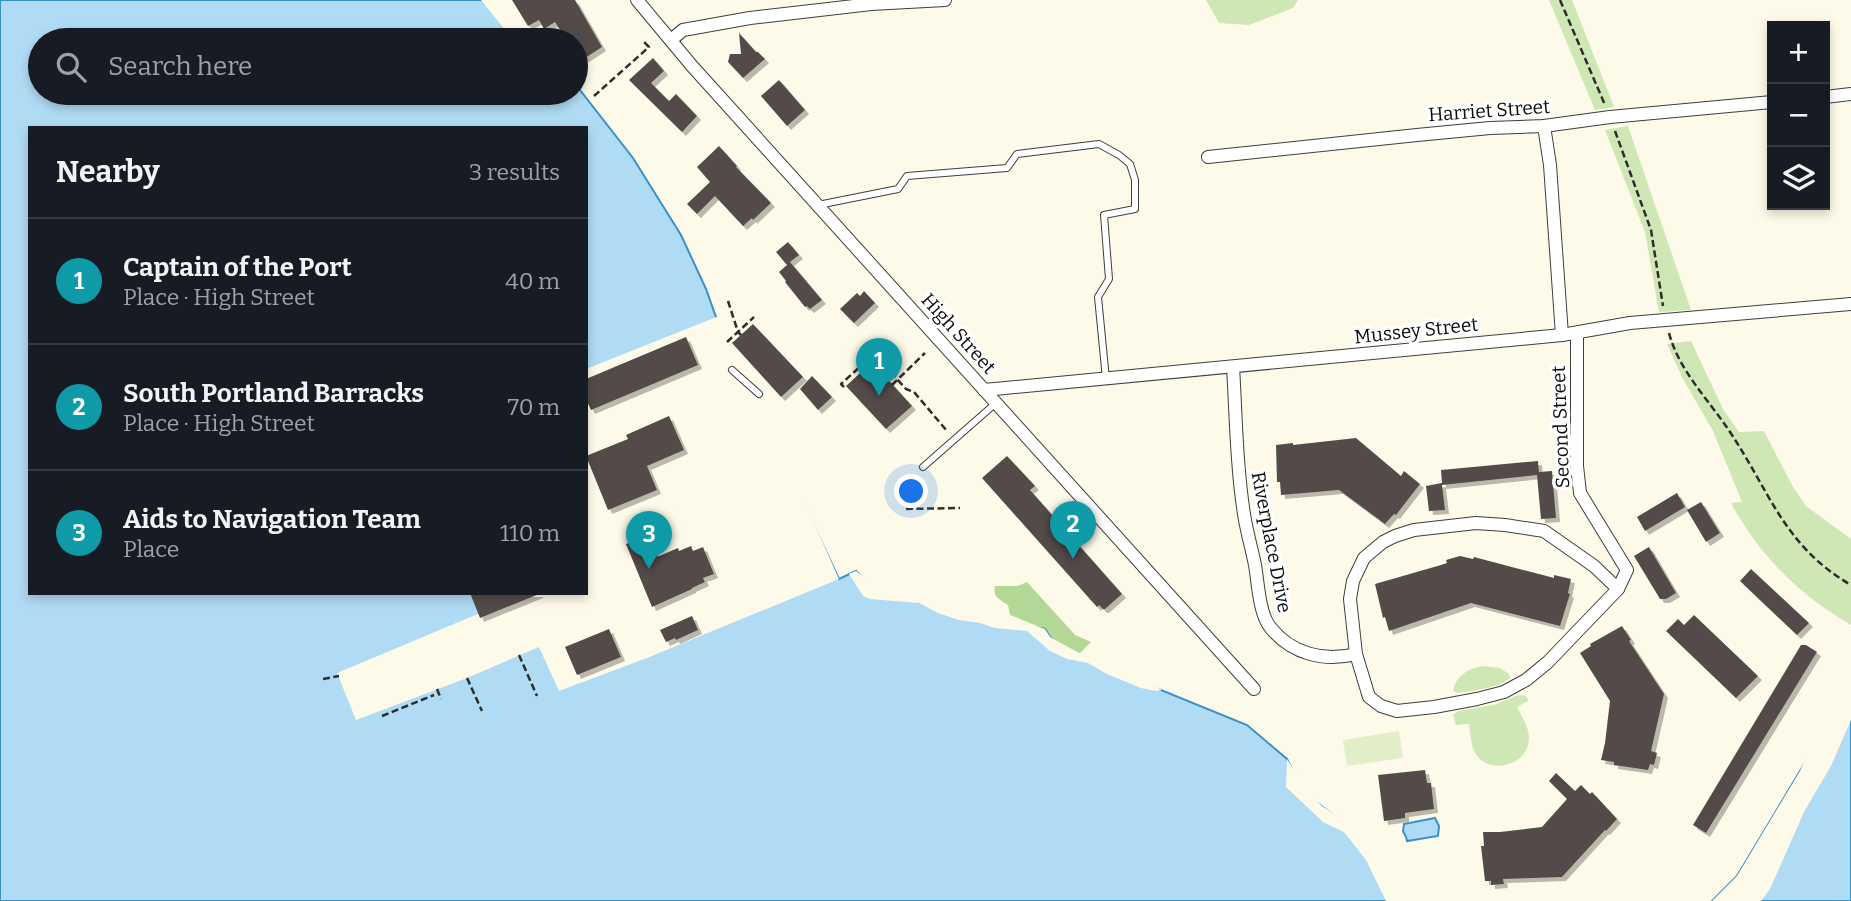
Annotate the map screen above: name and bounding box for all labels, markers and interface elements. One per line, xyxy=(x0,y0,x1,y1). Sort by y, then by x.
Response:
map controls xyxy=(1767,21,1830,210)
button: + xyxy=(1767,21,1830,84)
search box xyxy=(28,28,588,105)
icon: search xyxy=(52,48,90,86)
text: Search here xyxy=(108,51,252,82)
button: − xyxy=(1767,84,1830,147)
street label: Harriet Street xyxy=(1427,95,1551,126)
button: layers xyxy=(1767,147,1830,210)
text: Nearby xyxy=(56,154,160,190)
text: 3 results xyxy=(469,158,560,186)
text: Captain of the Port xyxy=(123,252,352,283)
text: 1 xyxy=(74,267,84,295)
text: 40 m xyxy=(505,267,560,295)
text: Place · High Street xyxy=(123,283,315,311)
street label: High Street xyxy=(916,288,1001,378)
street label: Mussey Street xyxy=(1353,313,1479,348)
pin: 1 xyxy=(856,338,902,396)
street label: Second Street xyxy=(1547,365,1574,489)
text: South Portland Barracks xyxy=(123,378,424,409)
text: 2 xyxy=(73,393,85,421)
text: 70 m xyxy=(508,393,560,421)
text: Place · High Street xyxy=(123,409,315,437)
street label: Riverplace Drive xyxy=(1247,470,1296,615)
your location xyxy=(894,474,928,508)
pin: 2 xyxy=(1050,501,1096,559)
text: Aids to Navigation Team xyxy=(123,504,421,535)
pin: 3 xyxy=(626,511,672,569)
text: 3 xyxy=(72,519,86,547)
text: 110 m xyxy=(500,519,560,547)
text: Place xyxy=(123,535,179,563)

